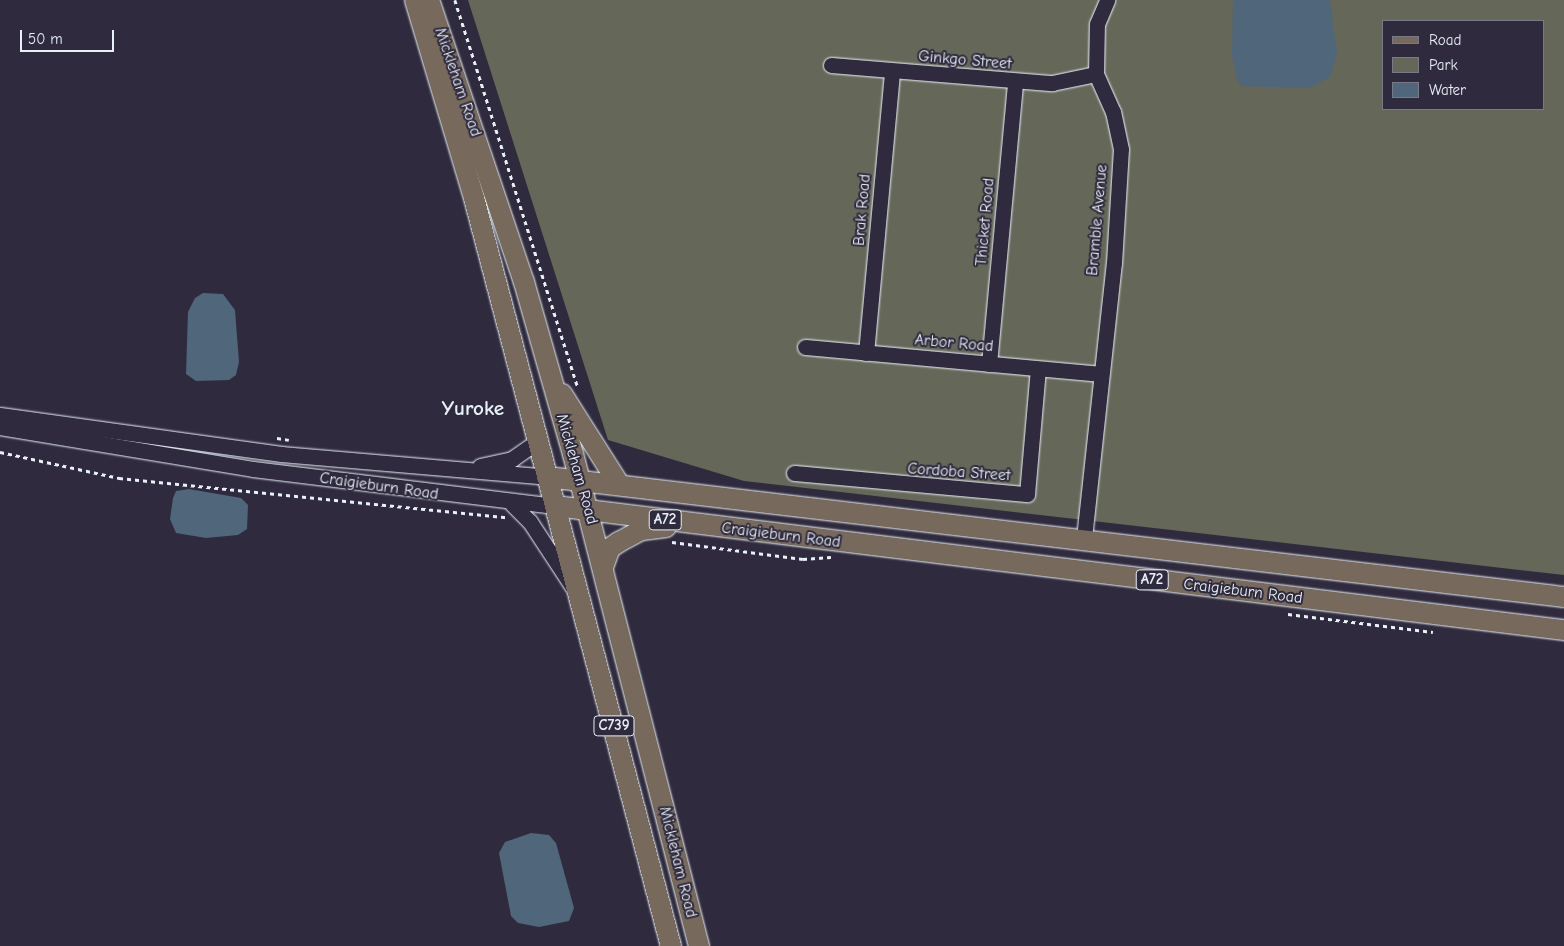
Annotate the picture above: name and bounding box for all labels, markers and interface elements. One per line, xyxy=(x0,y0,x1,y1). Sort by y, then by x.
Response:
scale bar xyxy=(22,20,116,52)
legend xyxy=(1382,20,1544,110)
street label: Mickleham Road xyxy=(430,25,486,139)
text: 50 m xyxy=(28,30,63,48)
text: Road xyxy=(1429,31,1461,49)
street label: Ginkgo Street xyxy=(917,46,1013,74)
text: Park xyxy=(1429,56,1458,74)
text: Water xyxy=(1429,81,1466,99)
street label: Bramble Avenue xyxy=(1083,164,1111,276)
street label: Brak Road xyxy=(849,173,875,247)
street label: Thicket Road xyxy=(972,177,998,267)
street label: Arbor Road xyxy=(914,330,994,356)
district label: Yuroke xyxy=(442,395,504,421)
street label: Mickleham Road xyxy=(552,412,602,526)
street label: Cordoba Street xyxy=(907,459,1011,485)
street label: Craigieburn Road xyxy=(318,468,440,504)
road number: A72 xyxy=(649,508,681,532)
street label: Craigieburn Road xyxy=(720,518,842,552)
road number: A72 xyxy=(1136,568,1168,592)
street label: Craigieburn Road xyxy=(1182,574,1304,608)
road number: C739 xyxy=(593,714,635,738)
street label: Mickleham Road xyxy=(655,804,701,920)

